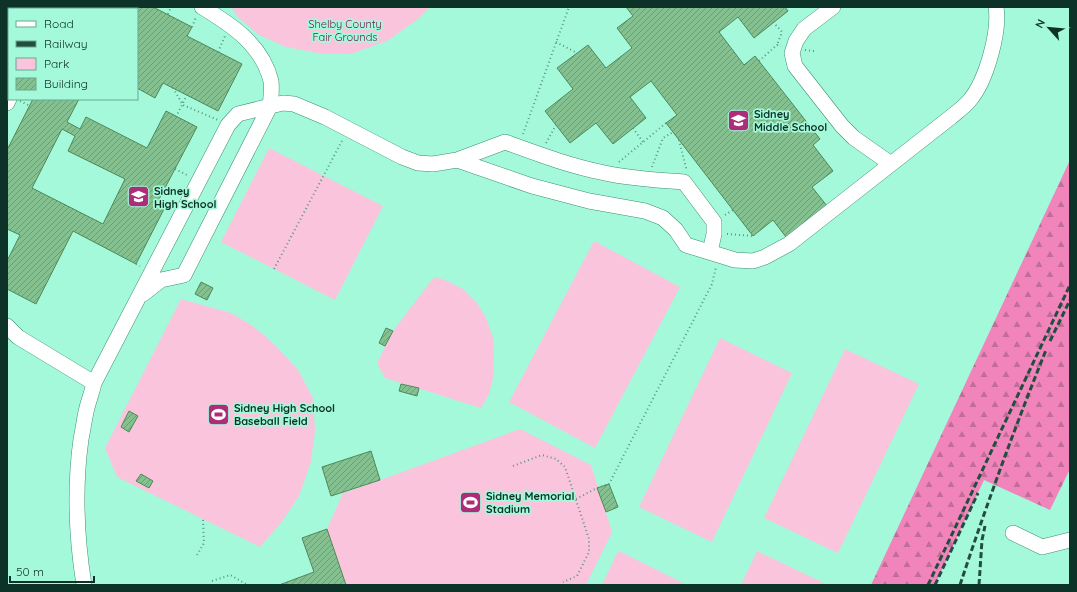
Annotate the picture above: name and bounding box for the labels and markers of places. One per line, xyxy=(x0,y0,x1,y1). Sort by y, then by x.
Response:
school or university icon: Sidney Middle School xyxy=(725,107,751,133)
place label: Sidney Middle School xyxy=(754,107,827,134)
school or university icon: Sidney High School xyxy=(125,184,151,210)
place label: Sidney High School xyxy=(154,184,217,211)
sports icon: Sidney High School Baseball Field xyxy=(205,401,231,427)
place label: Sidney High School Baseball Field xyxy=(234,401,335,428)
sports icon: Sidney Memorial Stadium xyxy=(458,489,484,515)
place label: Sidney Memorial Stadium xyxy=(486,489,574,516)

